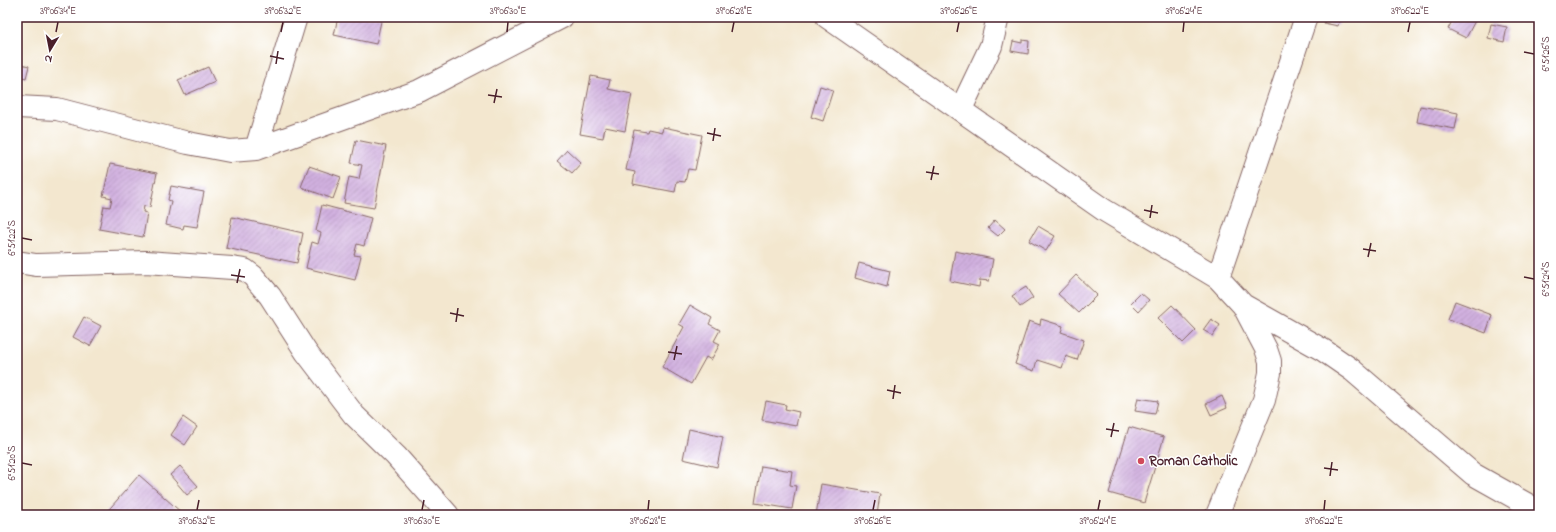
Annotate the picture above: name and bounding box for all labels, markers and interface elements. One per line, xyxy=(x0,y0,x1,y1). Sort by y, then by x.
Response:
text: 39°06'34"E xyxy=(40,4,76,19)
text: 39°06'32"E xyxy=(264,4,302,19)
text: 39°06'30"E xyxy=(490,4,526,19)
text: 39°06'28"E xyxy=(716,4,752,19)
text: 39°06'26"E xyxy=(940,4,978,19)
text: 39°06'24"E xyxy=(1165,4,1203,19)
text: 39°06'22"E xyxy=(1391,4,1429,19)
north arrow xyxy=(30,30,70,70)
text: 6°51'26"S xyxy=(1539,36,1554,72)
text: N xyxy=(43,50,53,67)
text: 6°51'22"S xyxy=(5,220,20,256)
text: 6°51'24"S xyxy=(1539,261,1554,296)
text: 6°51'20"S xyxy=(5,445,20,481)
place label: Roman Catholic xyxy=(1148,451,1238,472)
marker: Roman Catholic xyxy=(1136,456,1146,466)
text: 39°06'32"E xyxy=(178,514,216,529)
text: 39°06'30"E xyxy=(404,514,440,529)
text: 39°06'28"E xyxy=(630,514,666,529)
text: 39°06'26"E xyxy=(854,514,892,529)
text: 39°06'24"E xyxy=(1079,514,1117,529)
text: 39°06'22"E xyxy=(1305,514,1343,529)

